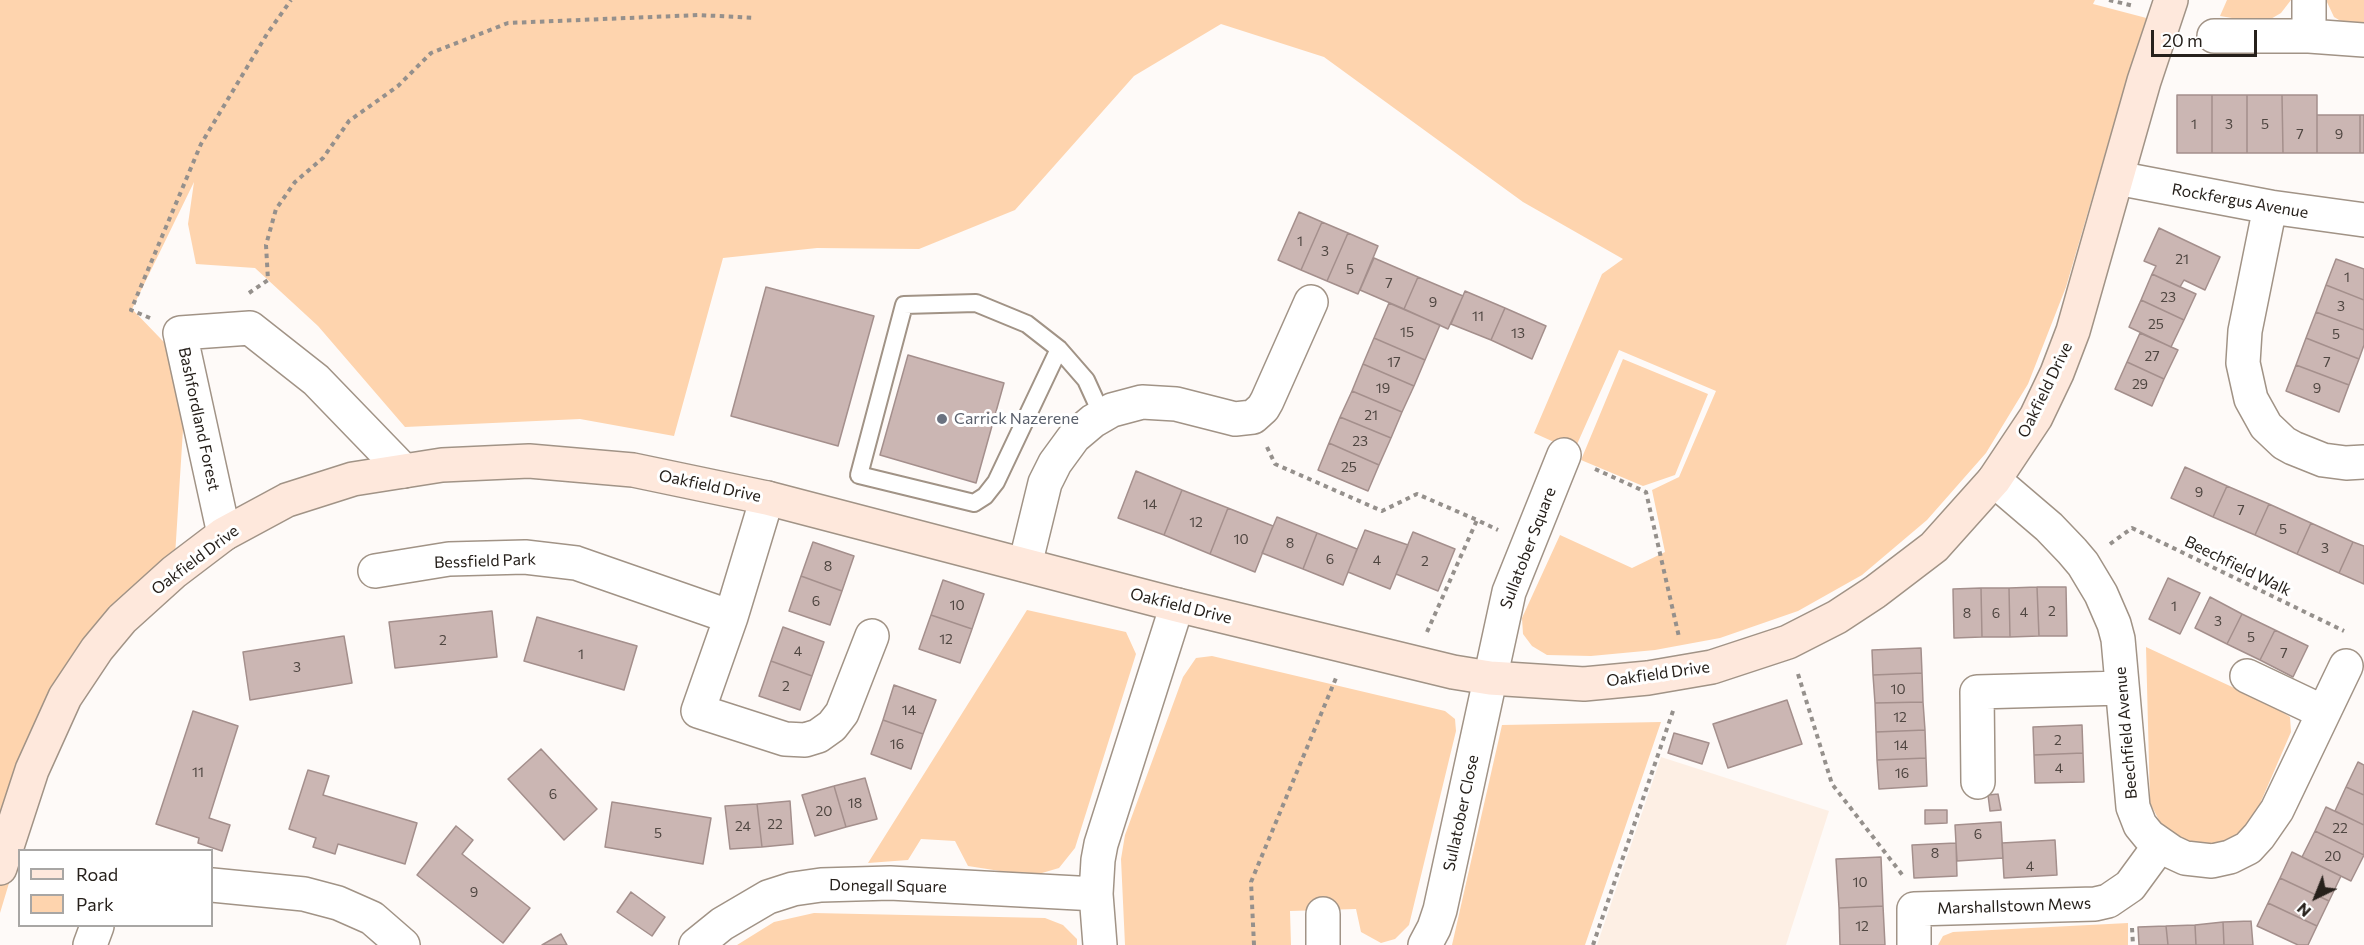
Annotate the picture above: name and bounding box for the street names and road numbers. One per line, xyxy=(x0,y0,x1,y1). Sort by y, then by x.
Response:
street label: Rockfergus Avenue xyxy=(2170,180,2310,222)
street label: Oakfield Drive xyxy=(2014,339,2076,441)
street label: Bashfordland Forest xyxy=(174,345,224,493)
street label: Oakfield Drive xyxy=(657,466,763,506)
street label: Sullatober Square xyxy=(1496,484,1560,612)
street label: Oakfield Drive xyxy=(148,521,242,599)
street label: Beechfield Walk xyxy=(2182,532,2294,600)
street label: Bessfield Park xyxy=(434,550,536,572)
street label: Oakfield Drive xyxy=(1128,584,1234,628)
street label: Oakfield Drive xyxy=(1605,657,1711,691)
street label: Beechfield Avenue xyxy=(2111,666,2141,800)
street label: Sullatober Close xyxy=(1439,753,1483,873)
street label: Donegall Square xyxy=(829,875,947,897)
street label: Marshallstown Mews xyxy=(1937,894,2091,918)

